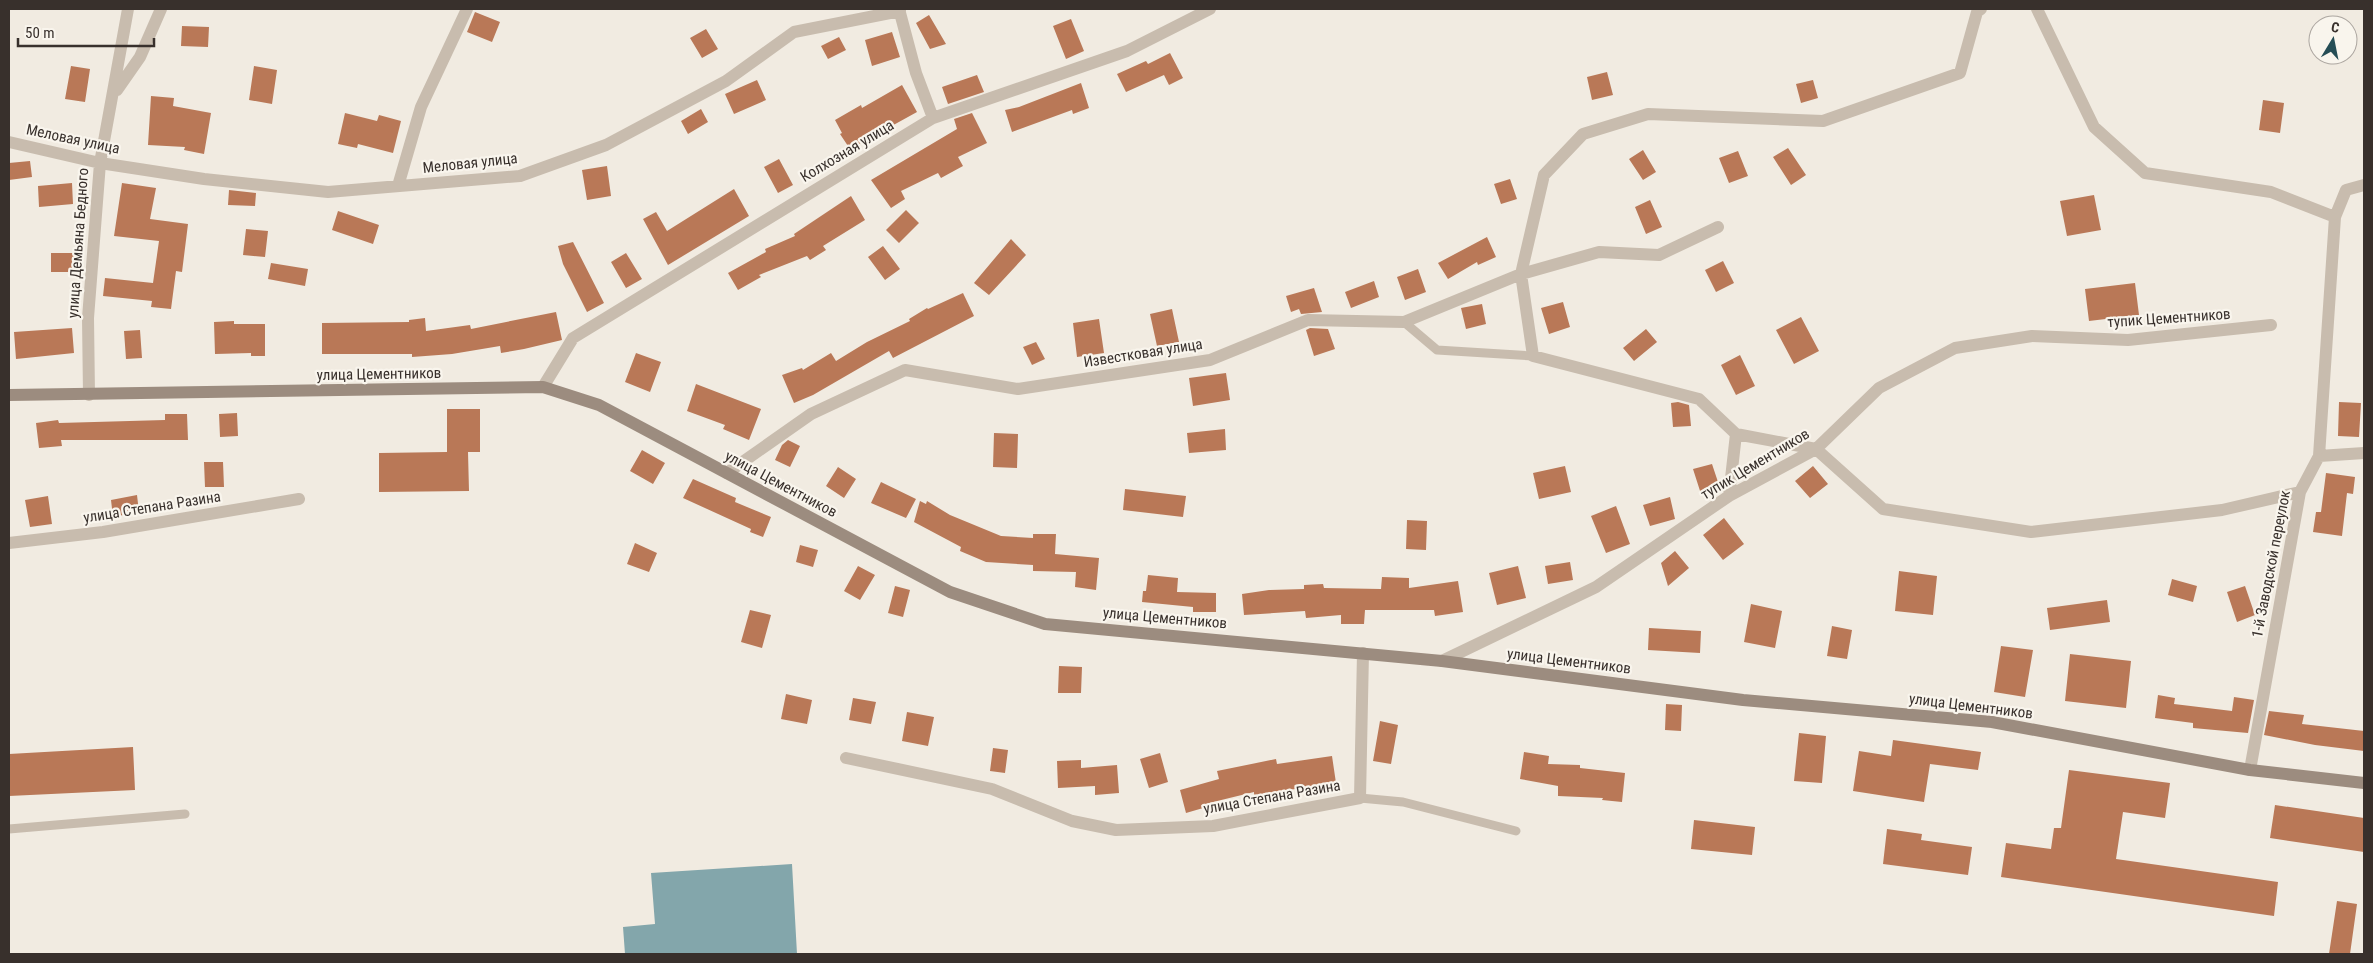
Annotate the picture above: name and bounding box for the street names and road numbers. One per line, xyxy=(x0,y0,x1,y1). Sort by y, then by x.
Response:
street label: Колхозная улица xyxy=(797,116,897,186)
street label: Меловая улица xyxy=(25,120,121,158)
street label: Меловая улица xyxy=(422,149,518,177)
street label: улица Демьяна Бедного xyxy=(64,167,92,319)
street label: тупик Цементников xyxy=(2107,305,2231,331)
street label: Известковая улица xyxy=(1082,335,1204,371)
street label: улица Цементников xyxy=(317,364,441,384)
street label: тупик Цементников xyxy=(1697,425,1813,503)
street label: улица Цементников xyxy=(722,447,840,521)
street label: улица Степана Разина xyxy=(82,487,222,527)
street label: 1-й Заводской переулок xyxy=(2248,489,2294,639)
street label: улица Цементников xyxy=(1102,604,1228,632)
street label: улица Цементников xyxy=(1506,644,1632,678)
street label: улица Цементников xyxy=(1908,689,2034,723)
street label: улица Степана Разина xyxy=(1202,776,1342,818)

